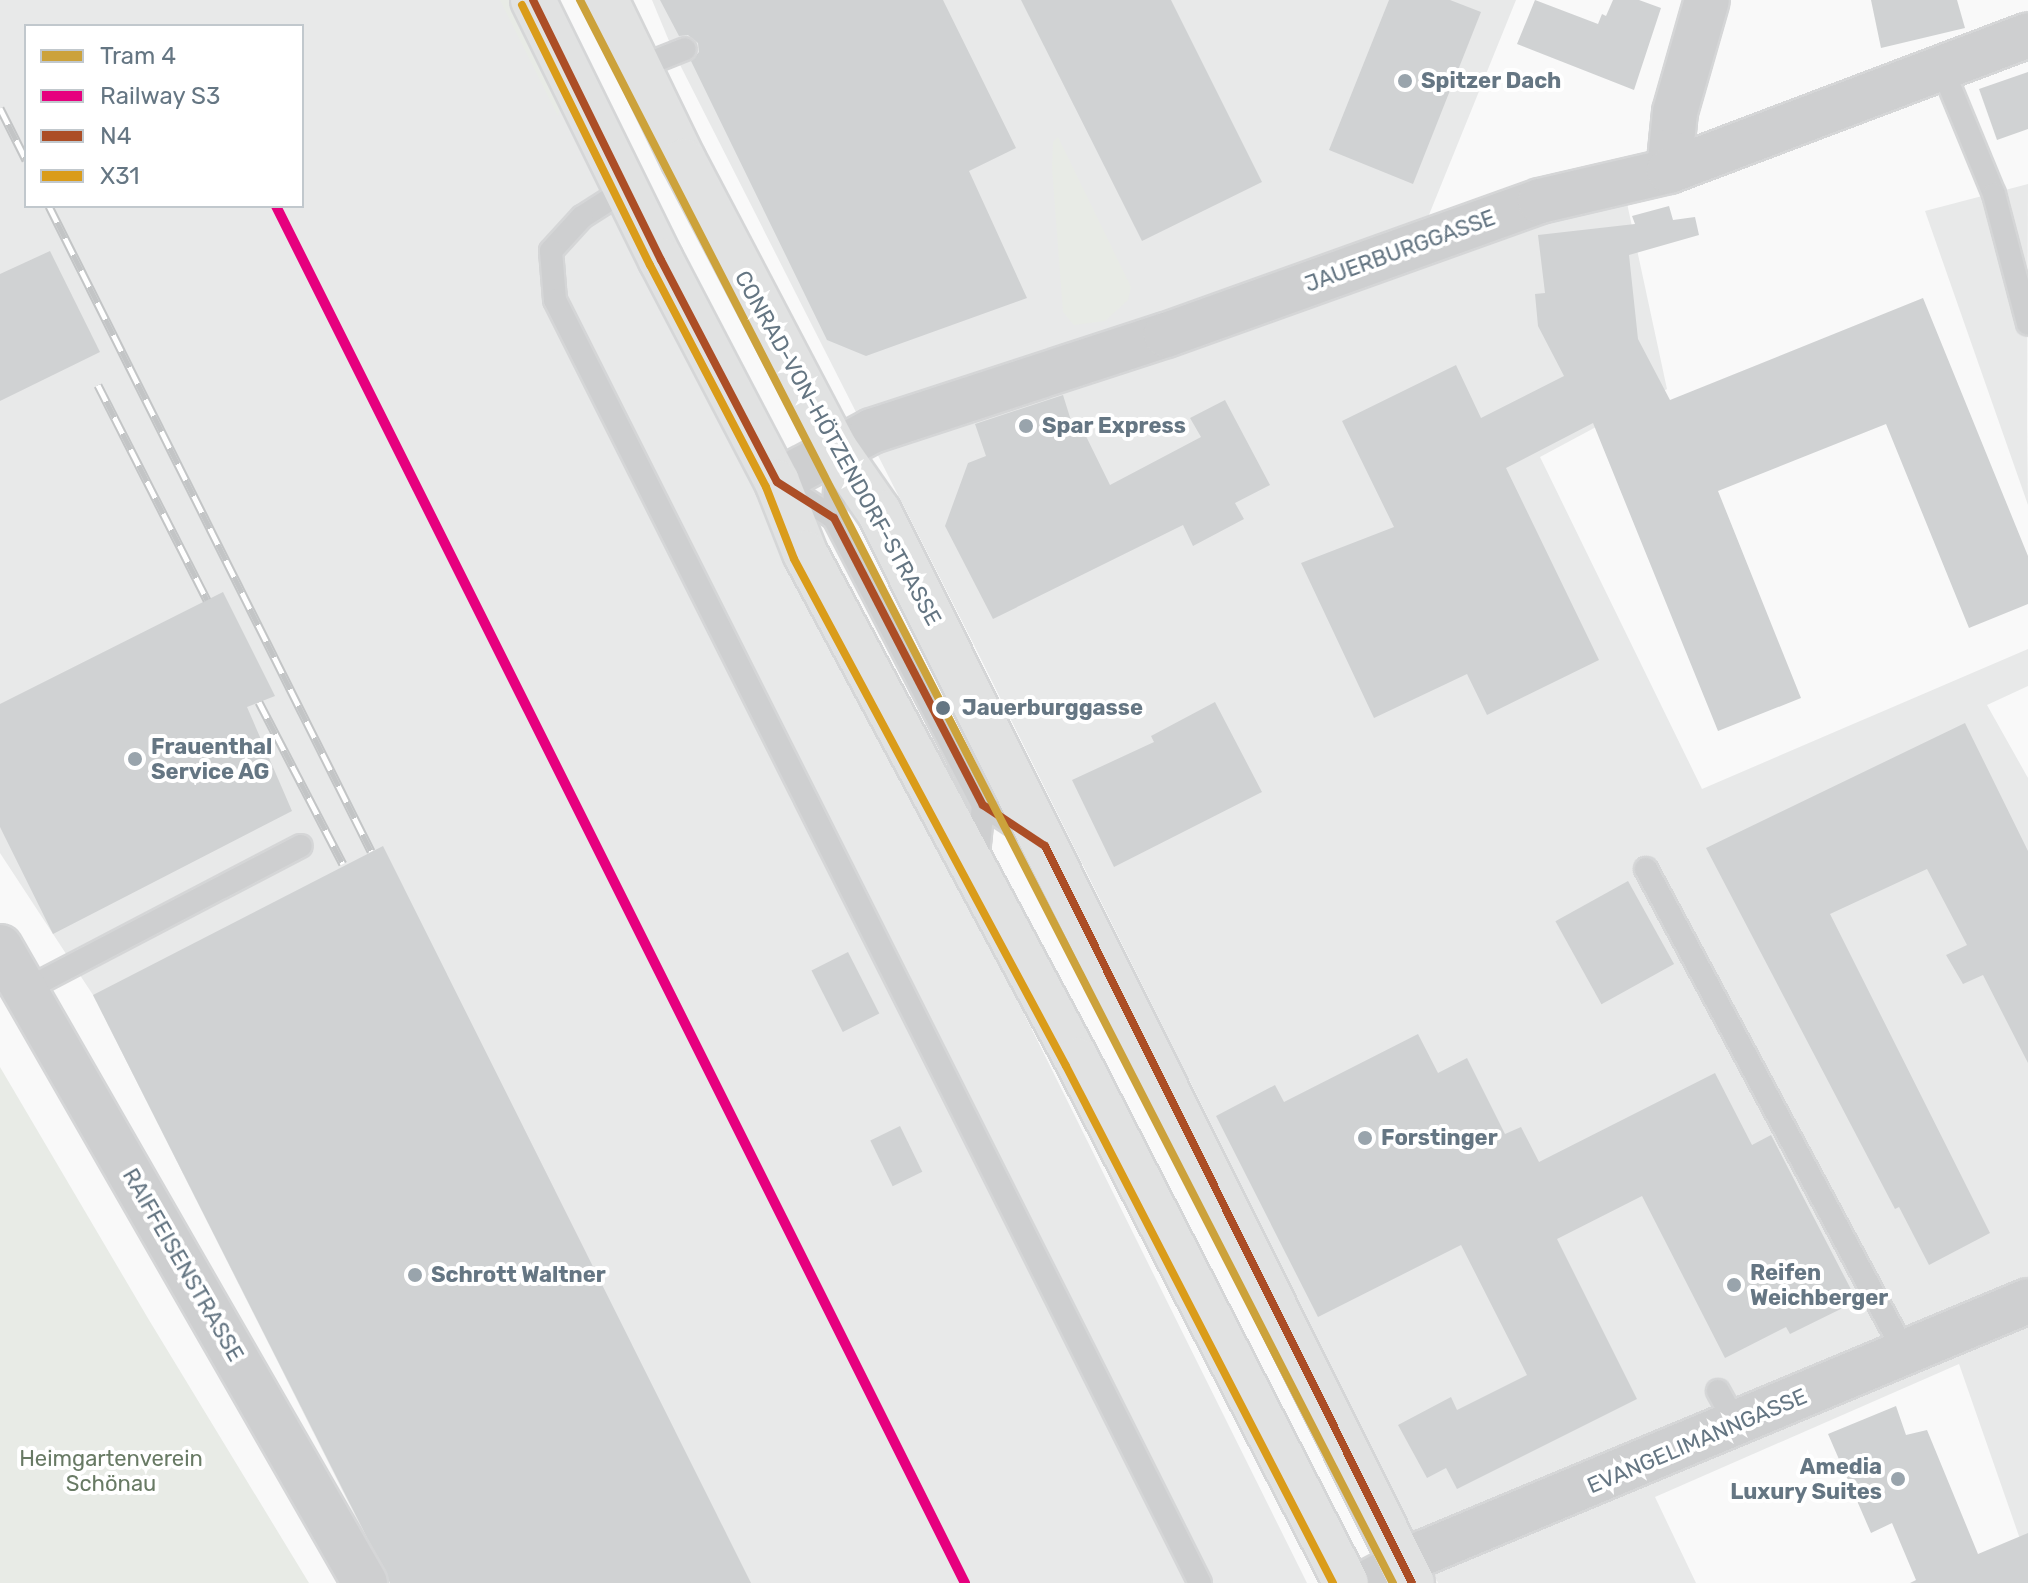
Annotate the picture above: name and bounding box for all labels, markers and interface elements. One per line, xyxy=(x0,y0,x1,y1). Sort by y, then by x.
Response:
legend xyxy=(24,24,304,208)
text: Tram 4 xyxy=(100,42,176,70)
place label: Spitzer Dach xyxy=(1421,68,1562,94)
marker: Spitzer Dach xyxy=(1396,72,1414,90)
text: Railway S3 xyxy=(100,82,220,110)
text: N4 xyxy=(100,122,132,150)
text: X31 xyxy=(100,162,139,190)
street label: JAUERBURGGASSE xyxy=(1301,204,1499,298)
street label: CONRAD-VON-HÖTZENDORF-STRASSE xyxy=(729,266,947,630)
place label: Spar Express xyxy=(1042,413,1186,439)
marker: Spar Express xyxy=(1017,417,1035,435)
place label: Jauerburggasse xyxy=(962,695,1143,721)
marker: Jauerburggasse xyxy=(931,696,955,720)
place label: Frauenthal Service AG xyxy=(151,733,272,784)
marker: Frauenthal Service AG xyxy=(126,750,144,768)
place label: Forstinger xyxy=(1381,1125,1498,1151)
marker: Forstinger xyxy=(1356,1129,1374,1147)
street label: RAIFFEISENSTRASSE xyxy=(117,1164,249,1366)
place label: Reifen Weichberger xyxy=(1750,1259,1888,1310)
place label: Schrott Waltner xyxy=(431,1262,606,1288)
marker: Schrott Waltner xyxy=(406,1266,424,1284)
marker: Reifen Weichberger xyxy=(1725,1276,1743,1294)
street label: EVANGELIMANNGASSE xyxy=(1583,1383,1811,1499)
park label: Heimgartenverein Schönau xyxy=(19,1445,203,1496)
place label: Amedia Luxury Suites xyxy=(1730,1453,1882,1504)
marker: Amedia Luxury Suites xyxy=(1889,1470,1907,1488)

